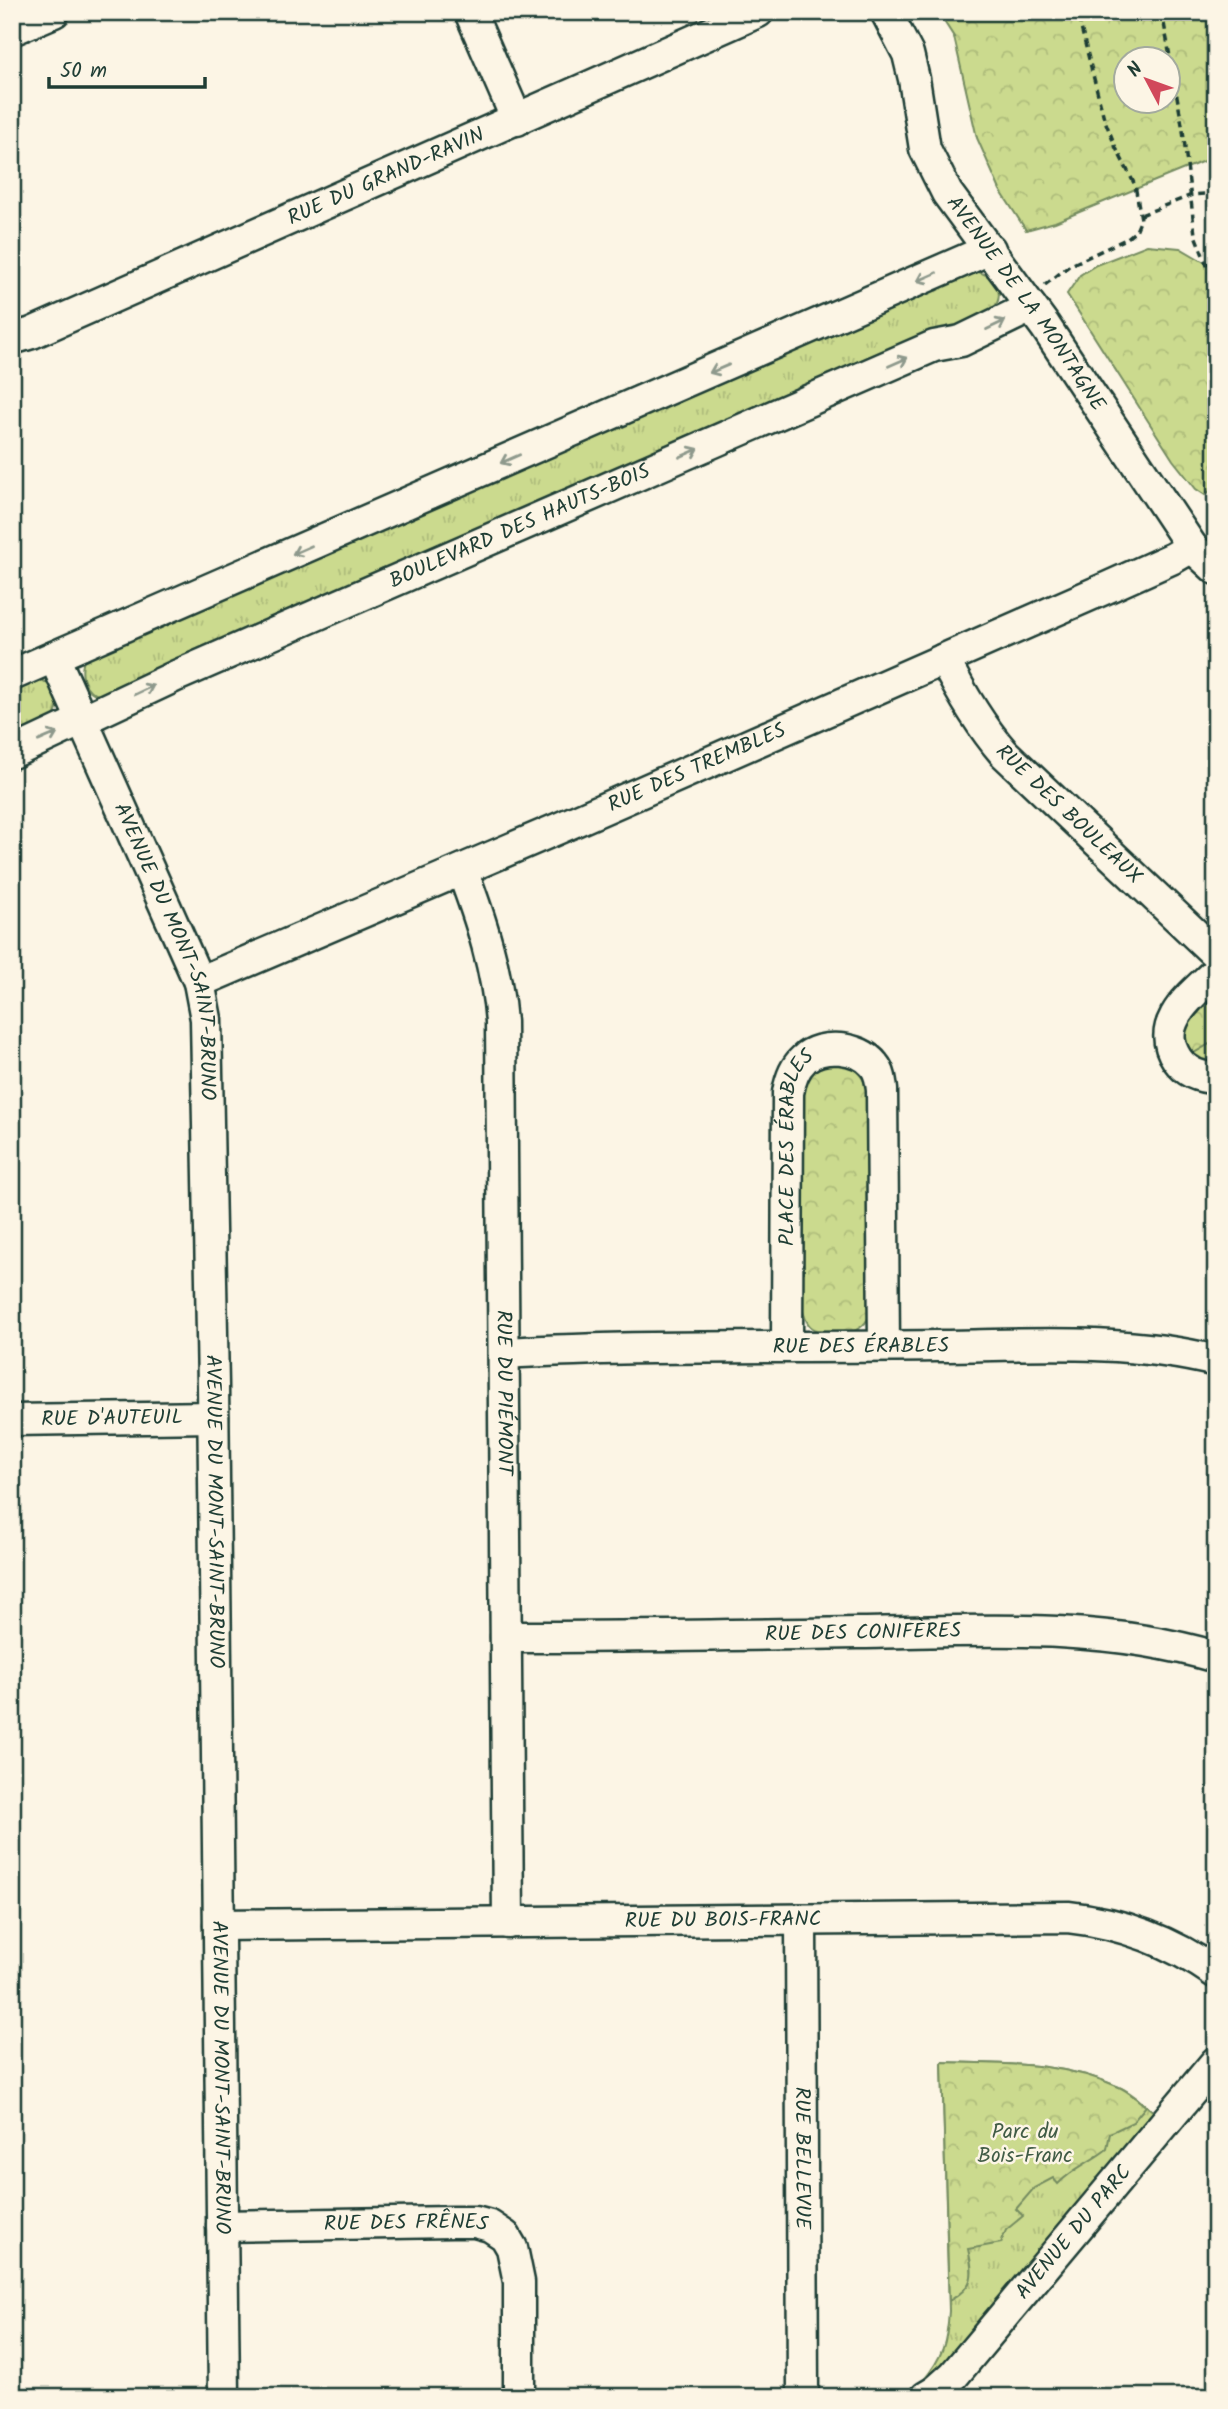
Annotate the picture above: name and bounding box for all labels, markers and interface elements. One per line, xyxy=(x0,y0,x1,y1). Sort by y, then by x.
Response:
scale bar xyxy=(49,46,205,90)
north arrow xyxy=(1112,46,1182,116)
text: 50 m xyxy=(60,55,107,88)
text: N xyxy=(1120,56,1151,85)
street label: RUE DU GRAND-RAVIN xyxy=(282,118,490,234)
street label: AVENUE DE LA MONTAGNE xyxy=(938,189,1114,419)
one-way arrow xyxy=(917,271,939,284)
one-way arrow xyxy=(985,318,1006,331)
one-way arrow xyxy=(887,355,908,368)
one-way arrow xyxy=(709,363,731,376)
one-way arrow xyxy=(678,446,699,459)
one-way arrow xyxy=(500,453,522,466)
street label: BOULEVARD DES HAUTS-BOIS xyxy=(384,455,655,598)
one-way arrow xyxy=(292,544,313,557)
one-way arrow xyxy=(133,683,154,696)
street label: RUE DES TREMBLES xyxy=(602,714,791,821)
one-way arrow xyxy=(36,730,58,743)
street label: RUE DES BOULEAUX xyxy=(987,737,1150,893)
street label: AVENUE DU MONT-SAINT-BRUNO xyxy=(105,797,224,1101)
street label: PLACE DES ÉRABLES xyxy=(771,1041,821,1246)
street label: RUE DU PIÉMONT xyxy=(487,1310,521,1477)
street label: RUE DES ÉRABLES xyxy=(773,1329,949,1363)
street label: AVENUE DU MONT-SAINT-BRUNO xyxy=(196,1354,233,1669)
street label: RUE D'AUTEUIL xyxy=(41,1401,183,1436)
street label: RUE DES CONIFÈRES xyxy=(765,1614,961,1651)
street label: RUE DU BOIS-FRANC xyxy=(625,1903,821,1938)
street label: AVENUE DU MONT-SAINT-BRUNO xyxy=(202,1920,239,2235)
street label: RUE BELLEVUE xyxy=(785,2087,819,2230)
park label: Parc du Bois-Franc xyxy=(978,2116,1072,2173)
street label: AVENUE DU PARC xyxy=(1007,2157,1140,2307)
street label: RUE DES FRÊNES xyxy=(324,2206,492,2241)

